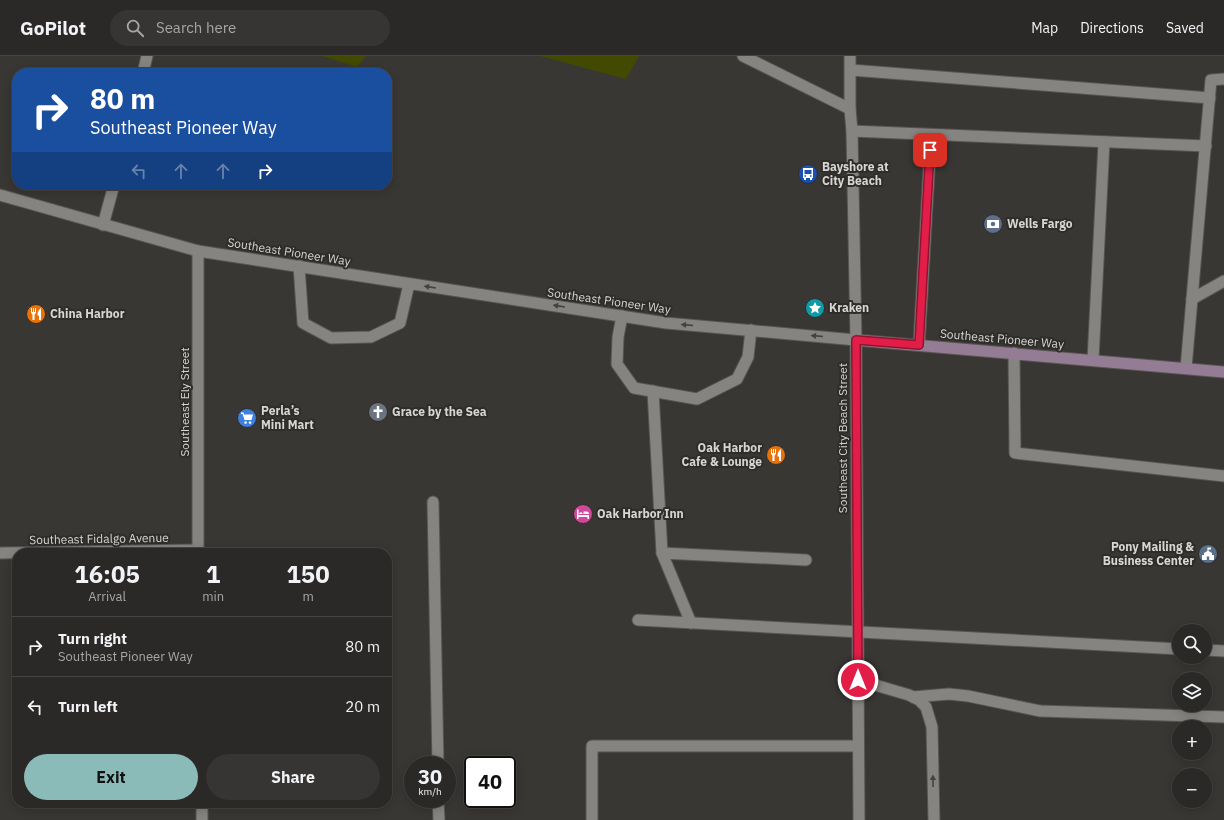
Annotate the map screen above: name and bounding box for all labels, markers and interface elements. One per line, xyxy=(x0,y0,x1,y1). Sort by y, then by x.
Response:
search box xyxy=(110,10,390,46)
text: GoPilot xyxy=(20,16,86,40)
icon: search xyxy=(124,17,146,39)
text: Search here xyxy=(156,18,236,37)
text: Map xyxy=(1031,19,1058,37)
text: Directions xyxy=(1080,19,1144,37)
text: Saved xyxy=(1166,19,1204,37)
text: 80 m xyxy=(90,80,155,117)
icon: right xyxy=(24,84,76,136)
text: Southeast Pioneer Way xyxy=(90,116,277,139)
pin xyxy=(913,133,947,167)
icon: arrive xyxy=(919,139,941,161)
place label: Bayshore at City Beach xyxy=(822,159,889,188)
icon: left xyxy=(128,160,150,182)
icon: ahead xyxy=(170,160,192,182)
icon: ahead xyxy=(212,160,234,182)
icon: right xyxy=(254,160,276,182)
bus stop icon: Bayshore at City Beach xyxy=(797,163,819,185)
bank icon: Wells Fargo xyxy=(982,213,1004,235)
place label: Wells Fargo xyxy=(1007,216,1073,231)
street label: Southeast Pioneer Way xyxy=(226,234,352,269)
one-way arrow xyxy=(424,284,436,290)
street label: Southeast Pioneer Way xyxy=(546,284,672,317)
place icon: Kraken xyxy=(804,297,826,319)
place label: Kraken xyxy=(829,300,869,315)
restaurant icon: China Harbor xyxy=(25,303,47,325)
one-way arrow xyxy=(552,303,565,309)
place label: China Harbor xyxy=(50,306,125,321)
one-way arrow xyxy=(681,321,693,328)
street label: Southeast Pioneer Way xyxy=(939,326,1065,351)
one-way arrow xyxy=(811,333,823,340)
street label: Southeast Ely Street xyxy=(177,347,192,457)
street label: Southeast City Beach Street xyxy=(835,363,850,513)
church icon: Grace by the Sea xyxy=(367,401,389,423)
place label: Perla’s Mini Mart xyxy=(261,403,314,432)
place label: Grace by the Sea xyxy=(392,404,487,419)
supermarket icon: Perla’s Mini Mart xyxy=(236,407,258,429)
place label: Oak Harbor Cafe & Lounge xyxy=(681,440,762,469)
restaurant icon: Oak Harbor Cafe & Lounge xyxy=(765,444,787,466)
hotel icon: Oak Harbor Inn xyxy=(572,503,594,525)
place label: Oak Harbor Inn xyxy=(597,506,684,521)
street label: Southeast Fidalgo Avenue xyxy=(29,530,169,547)
place label: Pony Mailing & Business Center xyxy=(1103,539,1194,568)
public building icon: Pony Mailing & Business Center xyxy=(1197,543,1219,565)
text: 16:05 xyxy=(74,558,140,590)
text: 1 xyxy=(206,558,220,590)
text: 150 xyxy=(286,558,330,590)
text: Arrival xyxy=(88,588,126,605)
text: min xyxy=(202,588,224,605)
text: m xyxy=(302,588,314,605)
map controls xyxy=(1172,624,1212,808)
button: search xyxy=(1172,624,1212,664)
text: Turn right xyxy=(58,629,127,648)
icon: right xyxy=(24,636,46,658)
text: 80 m xyxy=(345,637,380,656)
text: Southeast Pioneer Way xyxy=(58,648,193,665)
position arrow xyxy=(837,659,879,701)
button: layers xyxy=(1172,672,1212,712)
icon: left xyxy=(24,696,46,718)
text: Turn left xyxy=(58,697,118,716)
text: 20 m xyxy=(345,697,380,716)
button: + xyxy=(1172,720,1212,760)
button: Exit xyxy=(24,754,198,800)
button: Share xyxy=(206,754,380,800)
speed limit sign: 40 xyxy=(464,756,516,808)
text: 30 xyxy=(418,763,442,790)
button: − xyxy=(1172,768,1212,808)
one-way arrow xyxy=(930,774,936,787)
text: km/h xyxy=(418,785,442,798)

